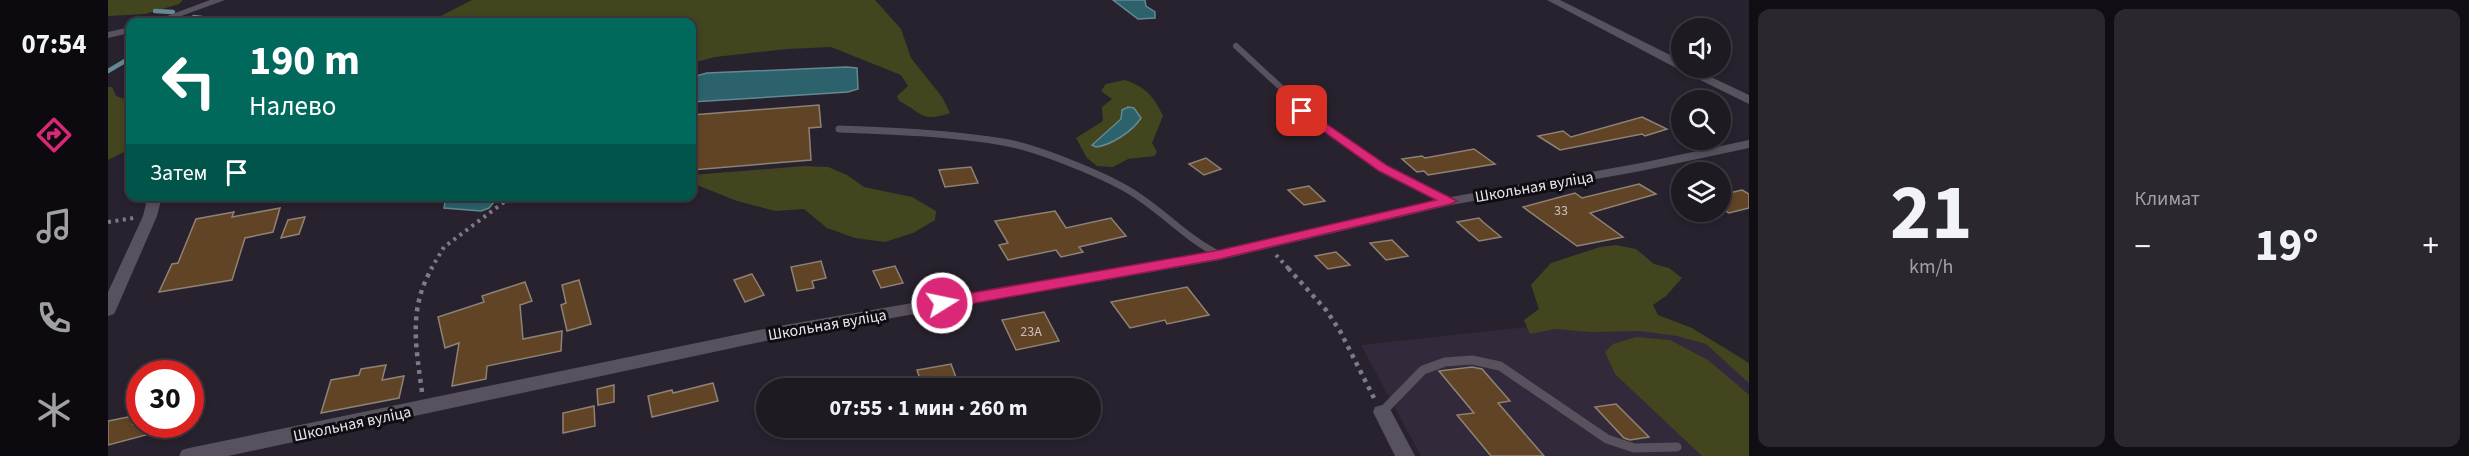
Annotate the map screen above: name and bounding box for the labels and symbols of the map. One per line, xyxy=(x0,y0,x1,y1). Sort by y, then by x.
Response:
pin xyxy=(1276,85,1327,136)
street label: Школьная вуліца xyxy=(1473,166,1595,208)
house number: 33 xyxy=(1554,201,1568,221)
position arrow xyxy=(910,271,974,335)
street label: Школьная вуліца xyxy=(766,304,888,346)
house number: 23А xyxy=(1020,322,1042,342)
speed limit sign: 30 xyxy=(126,360,204,438)
street label: Школьная вуліца xyxy=(291,401,413,447)

